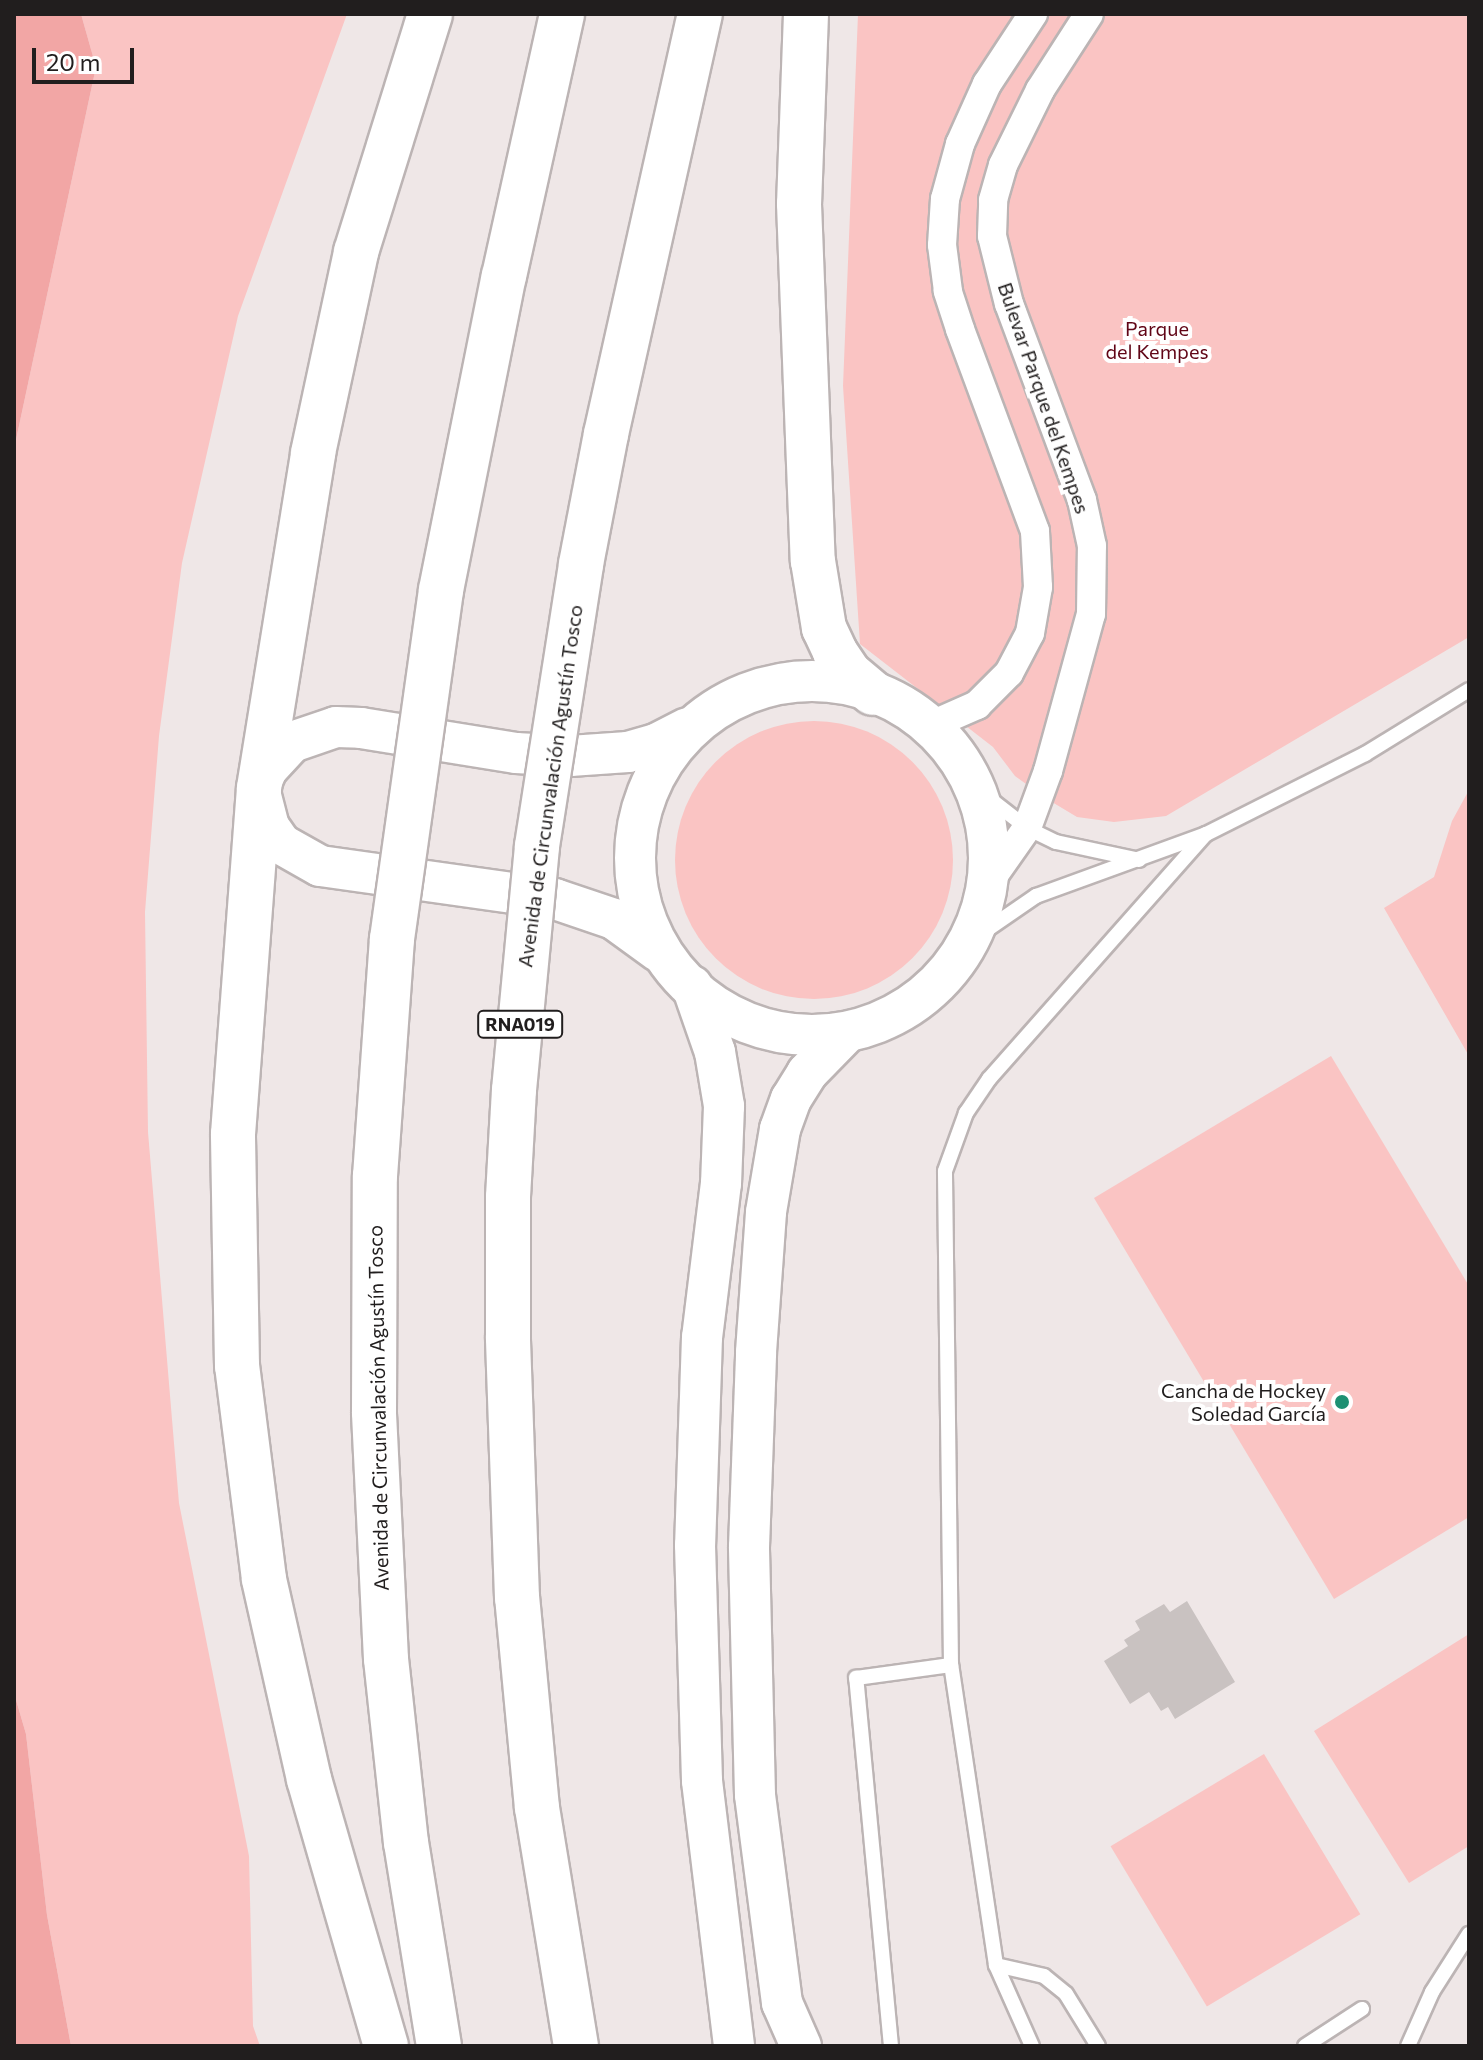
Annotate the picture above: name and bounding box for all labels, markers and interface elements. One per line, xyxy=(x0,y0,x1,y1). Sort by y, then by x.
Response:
scale bar xyxy=(36,32,138,82)
text: 20 m xyxy=(46,47,100,76)
street label: Bulevar Parque del Kempes xyxy=(993,279,1095,517)
park label: Parque del Kempes xyxy=(1105,317,1209,364)
street label: Avenida de Circunvalación Agustín Tosco xyxy=(513,603,587,969)
road number: RNA019 xyxy=(476,1010,564,1038)
street label: Avenida de Circunvalación Agustín Tosco xyxy=(363,1225,393,1591)
place label: Cancha de Hockey Soledad García xyxy=(1161,1378,1326,1425)
marker: Cancha de Hockey Soledad García xyxy=(1333,1393,1351,1411)

